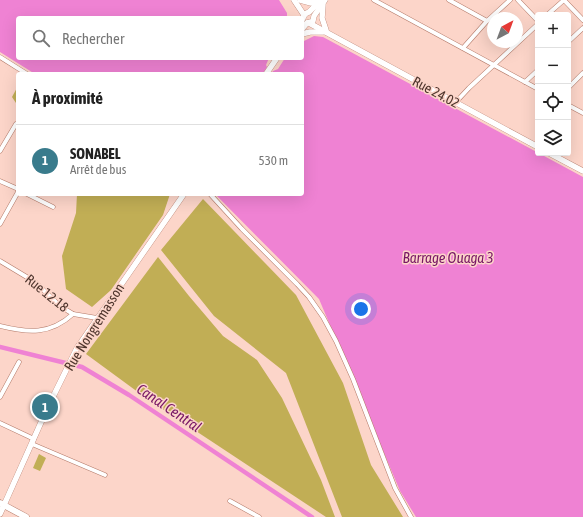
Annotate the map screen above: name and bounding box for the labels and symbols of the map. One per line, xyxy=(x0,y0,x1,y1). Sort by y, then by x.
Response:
north arrow xyxy=(487,12,523,48)
street label: Rue 24.02 xyxy=(410,73,462,111)
water label: Barrage Ouaga 3 xyxy=(403,249,493,266)
street label: Rue 12.18 xyxy=(22,271,72,315)
street label: Rue Nongremasson xyxy=(61,280,127,374)
your location xyxy=(351,299,371,319)
water label: Canal Central xyxy=(134,380,205,435)
pin: 1 xyxy=(32,392,58,422)

